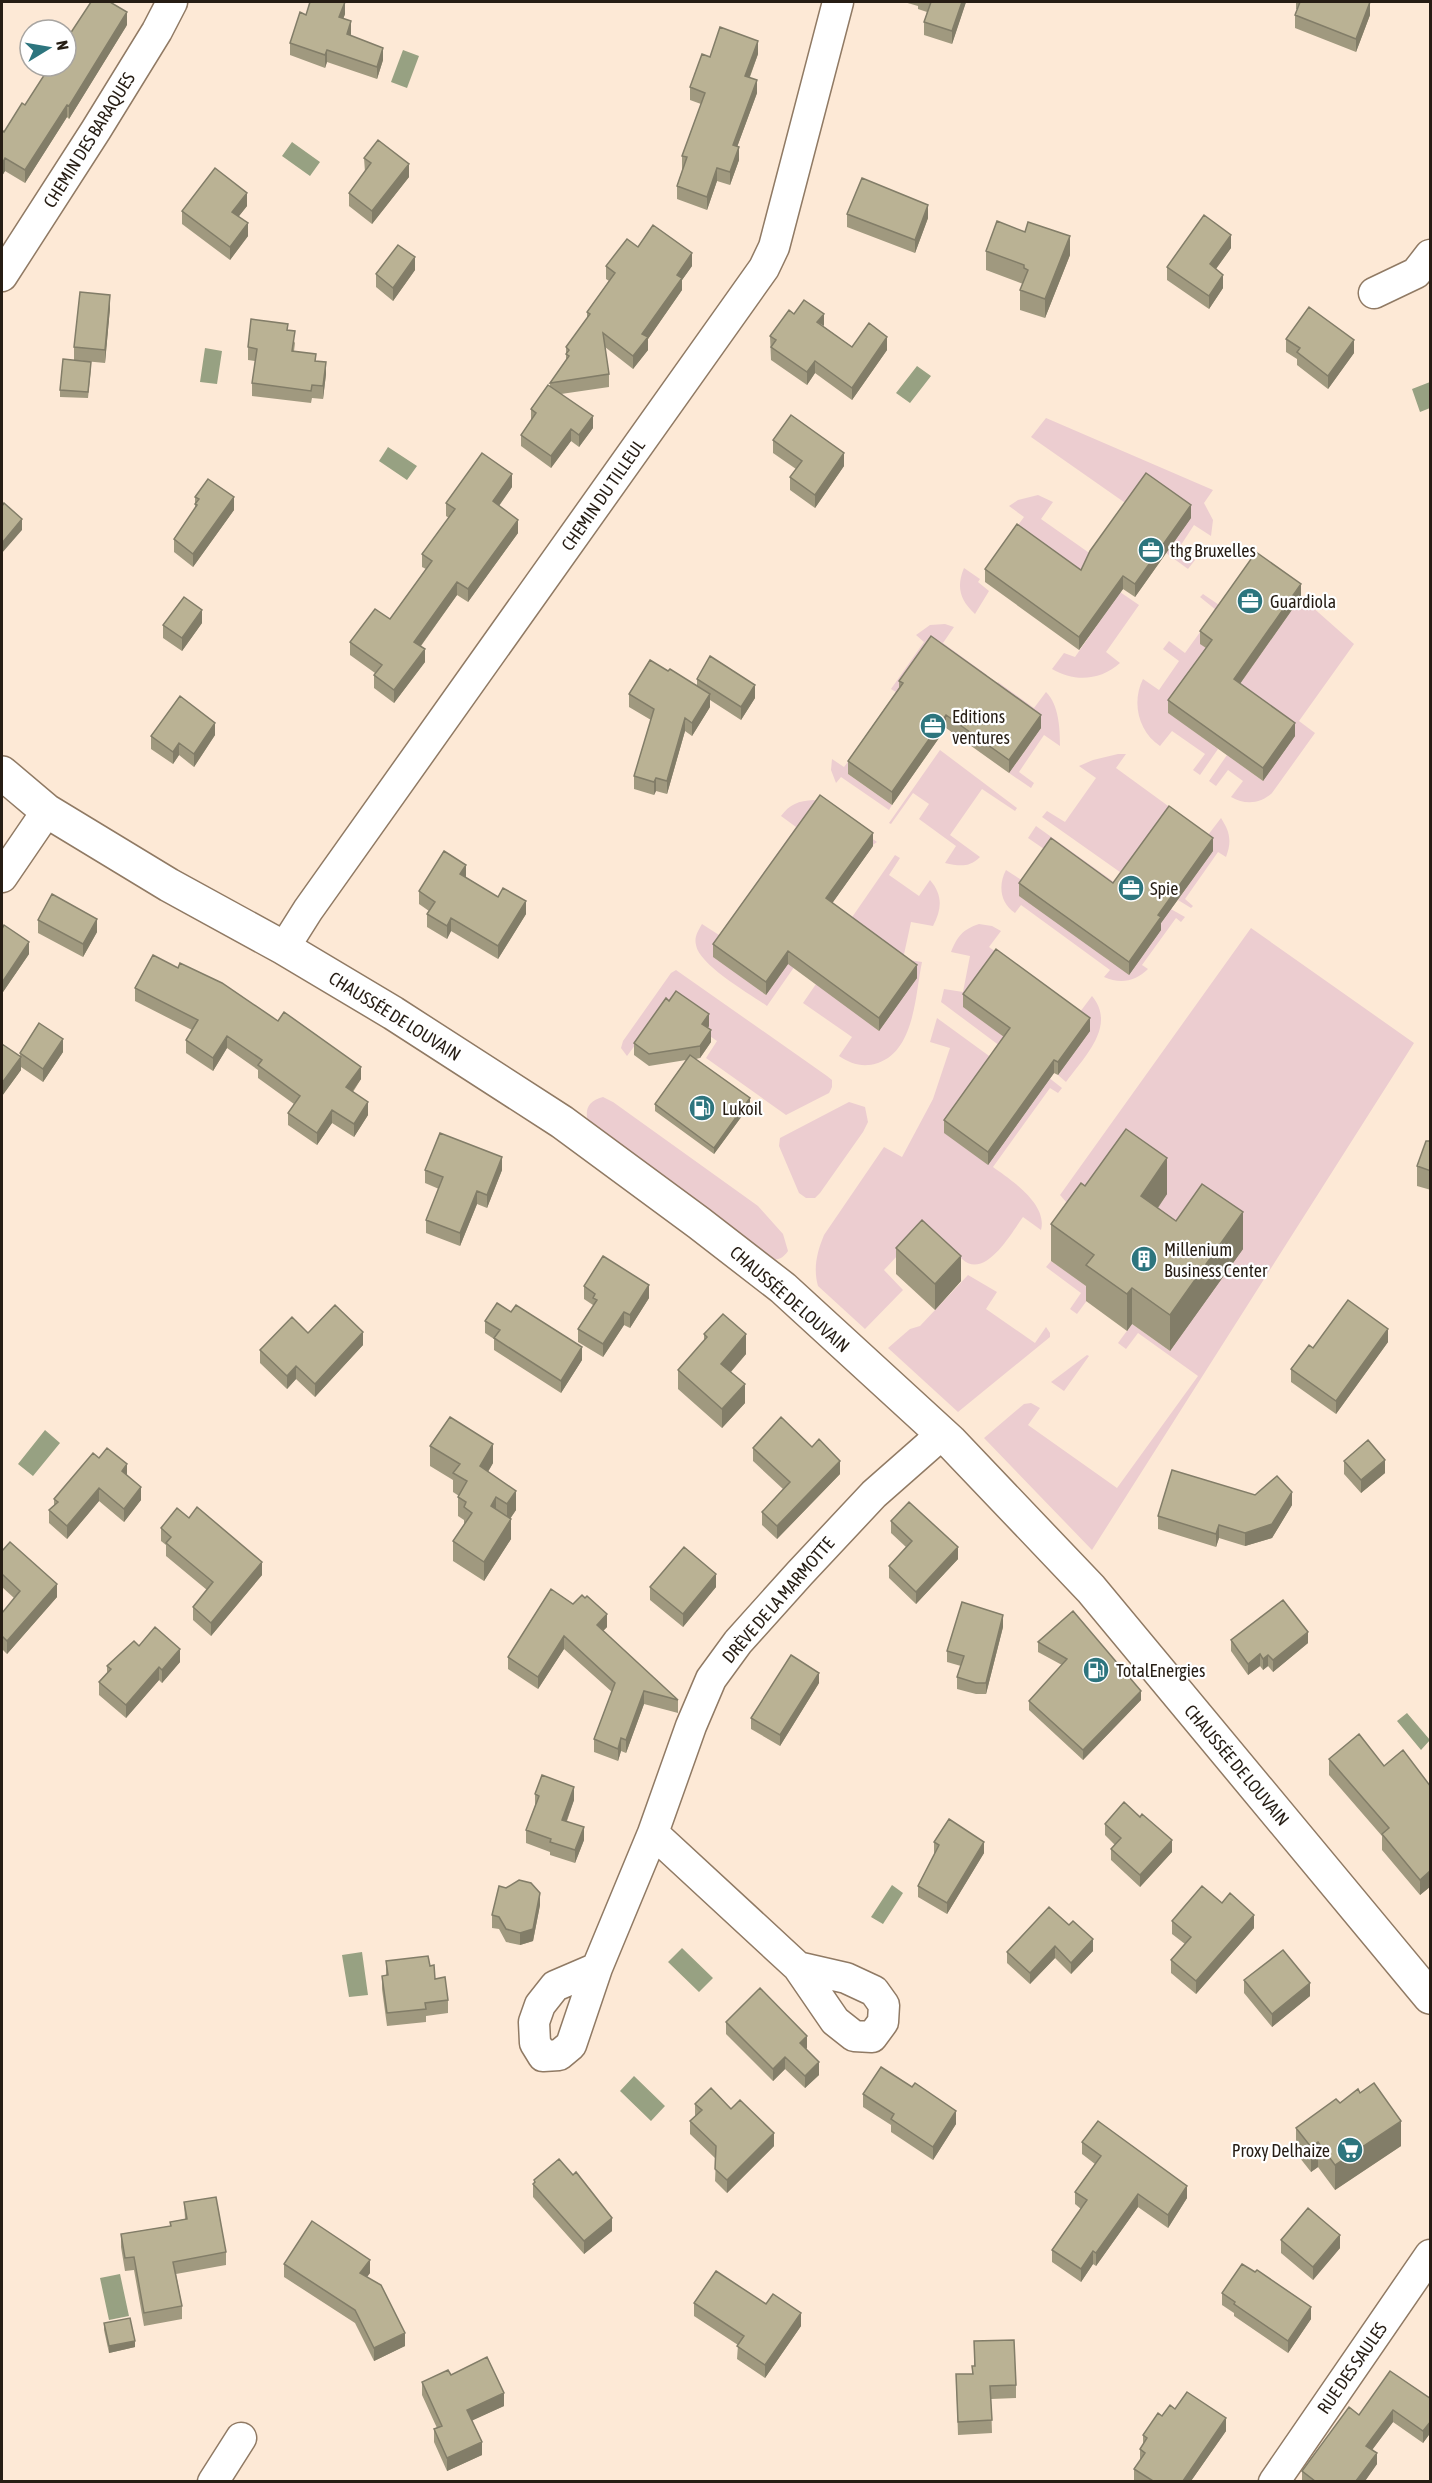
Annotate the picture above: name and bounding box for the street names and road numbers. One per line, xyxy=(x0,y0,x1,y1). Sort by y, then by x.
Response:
street label: CHEMIN DES BARAQUES xyxy=(39,68,139,211)
street label: CHEMIN DU TILLEUL xyxy=(557,435,649,555)
street label: CHAUSSÉE DE LOUVAIN xyxy=(325,967,465,1065)
street label: CHAUSSÉE DE LOUVAIN xyxy=(726,1241,854,1357)
street label: DRÈVE DE LA MARMOTTE xyxy=(718,1533,839,1667)
street label: CHAUSSÉE DE LOUVAIN xyxy=(1180,1700,1294,1830)
street label: RUE DES SAULES xyxy=(1313,2318,1391,2418)

